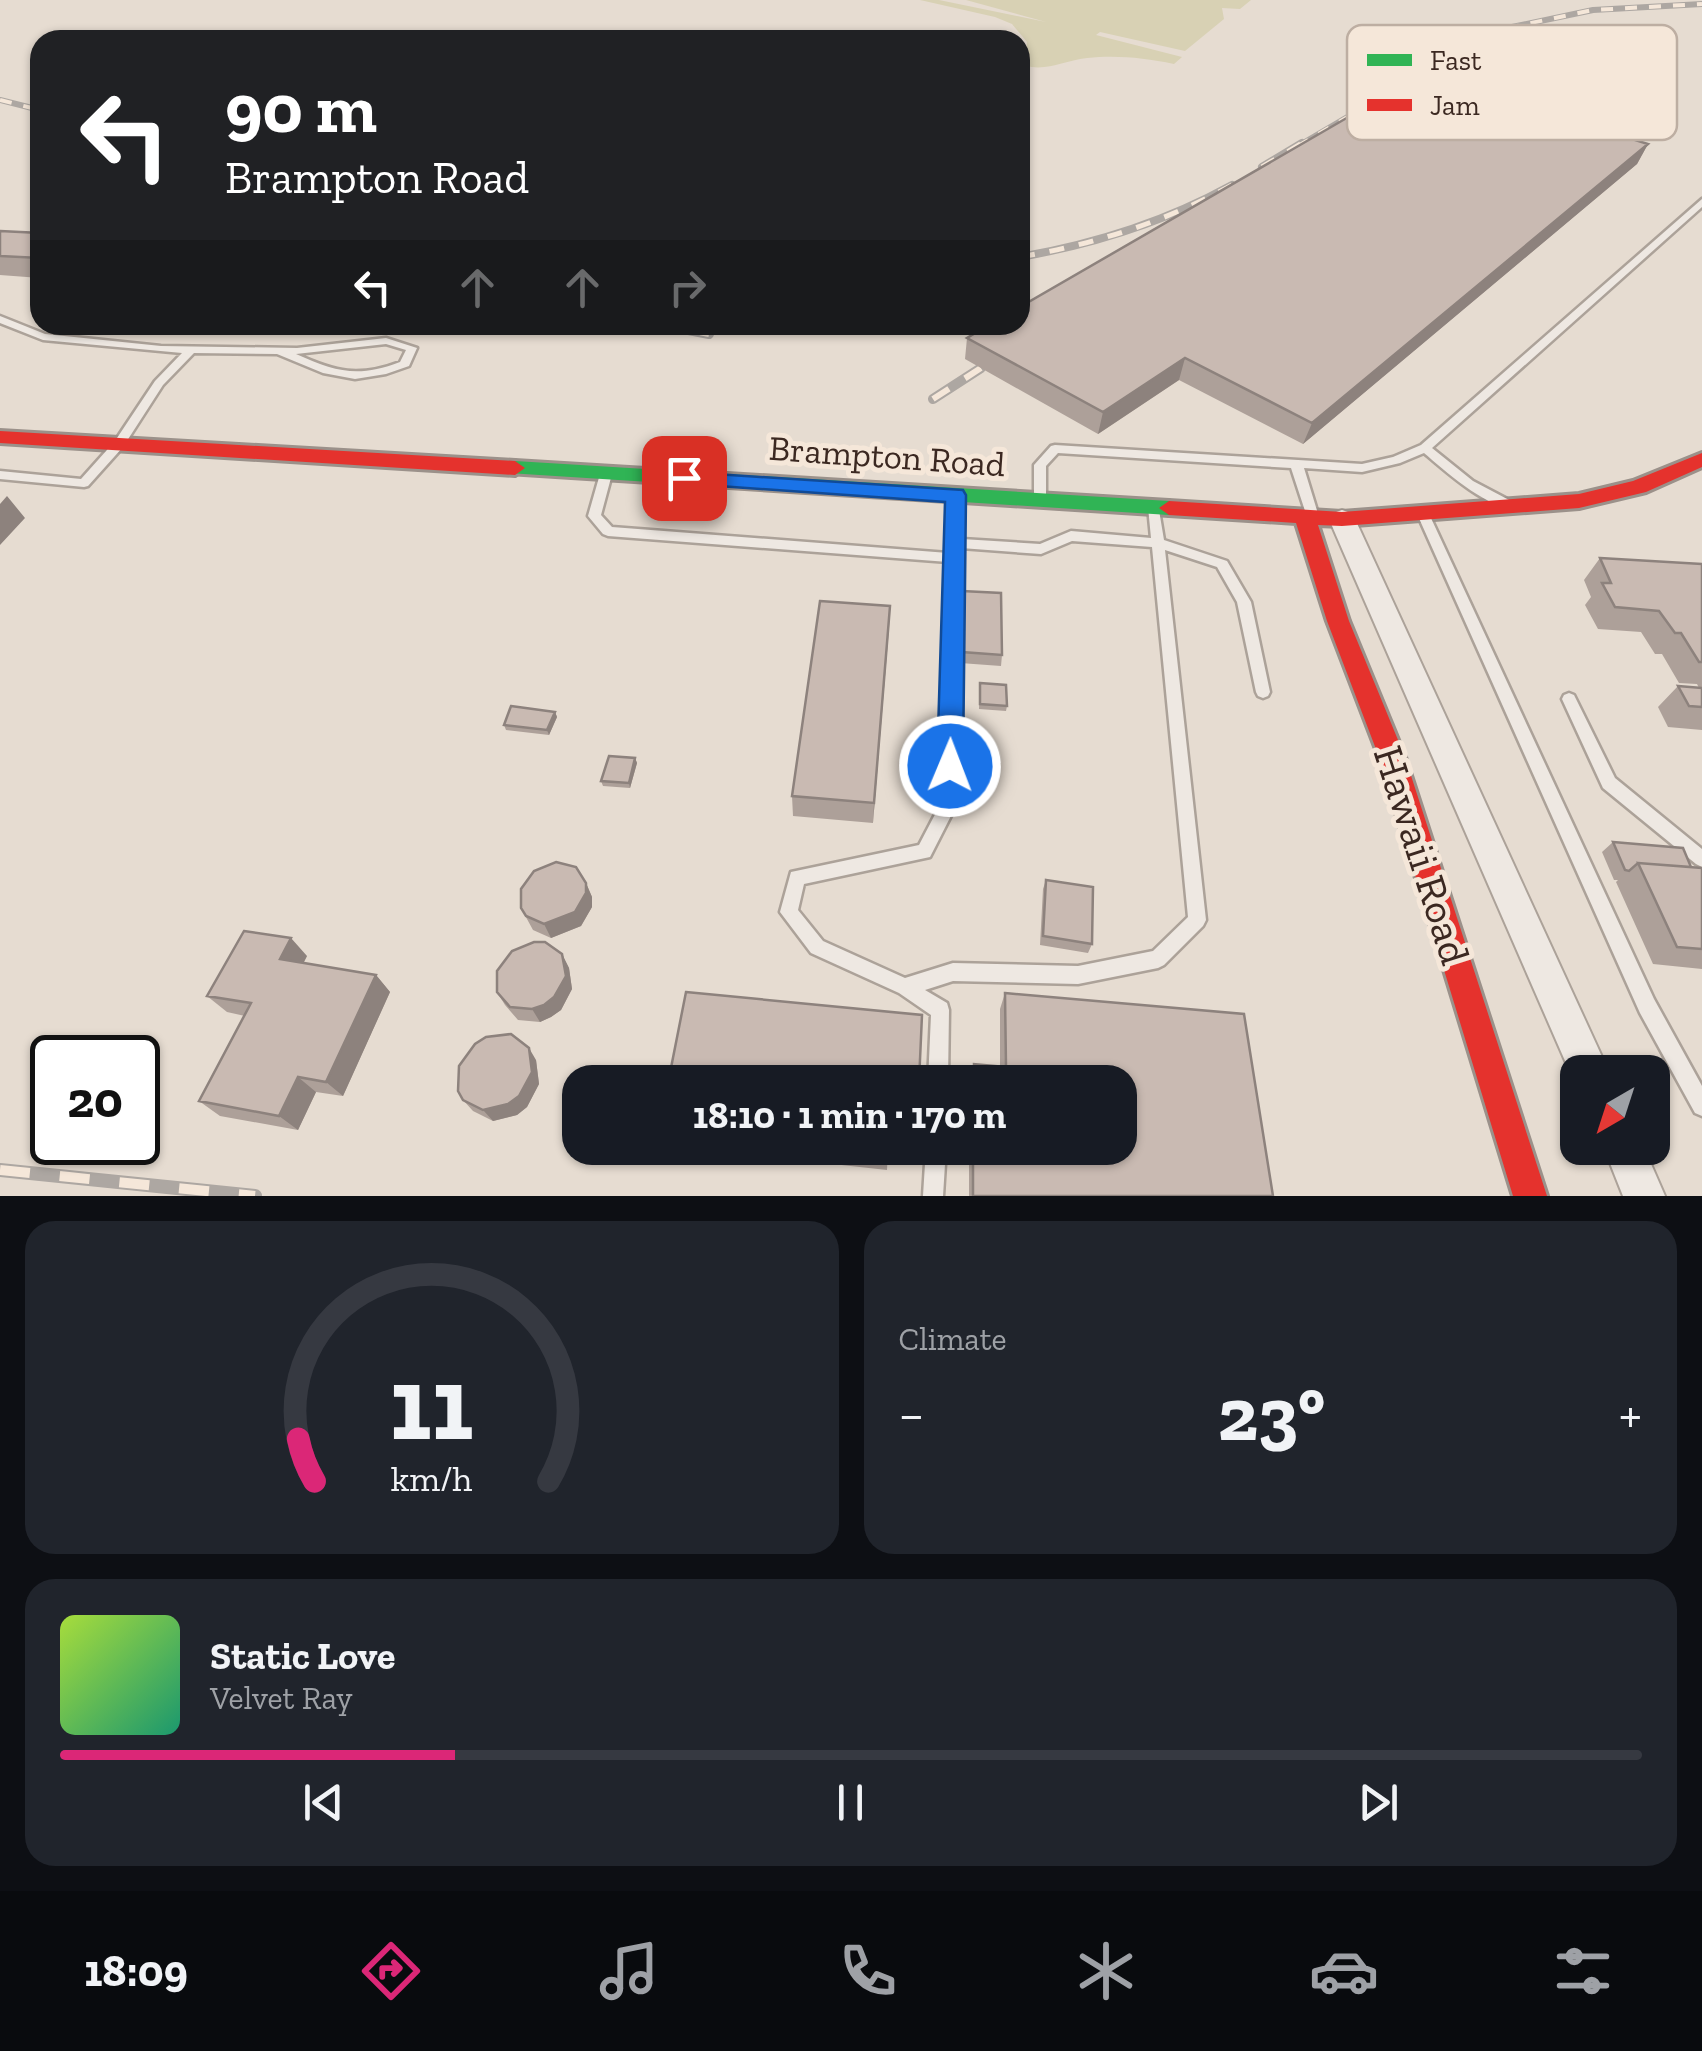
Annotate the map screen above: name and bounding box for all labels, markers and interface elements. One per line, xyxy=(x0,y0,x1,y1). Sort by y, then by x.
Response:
legend xyxy=(1347,25,1677,140)
text: Fast xyxy=(1430,44,1482,77)
text: 90 m xyxy=(225,66,377,150)
icon: left xyxy=(60,70,190,200)
text: Jam xyxy=(1430,89,1480,122)
text: Brampton Road xyxy=(225,151,529,205)
icon: left xyxy=(345,260,400,315)
icon: ahead xyxy=(450,260,505,315)
icon: ahead xyxy=(555,260,610,315)
icon: right xyxy=(660,260,715,315)
street label: Brampton Road xyxy=(768,427,1006,485)
pin xyxy=(642,436,727,521)
icon: arrive xyxy=(657,451,712,506)
position arrow xyxy=(898,714,1002,818)
street label: Hawaii Road xyxy=(1363,739,1481,971)
speed limit sign: 20 xyxy=(30,1035,160,1165)
north arrow xyxy=(1560,1055,1670,1165)
map controls xyxy=(1560,1055,1670,1165)
text: 18:10 · 1 min · 170 m xyxy=(693,1092,1006,1138)
text: Climate xyxy=(899,1320,1007,1358)
text: 11 xyxy=(390,1341,474,1466)
text: 23° xyxy=(1218,1369,1325,1459)
text: − xyxy=(899,1381,924,1447)
text: + xyxy=(1619,1381,1642,1447)
text: km/h xyxy=(391,1457,473,1500)
text: Static Love xyxy=(210,1633,395,1679)
text: Velvet Ray xyxy=(210,1679,353,1717)
icon: previous xyxy=(296,1775,351,1830)
icon: pause xyxy=(823,1775,878,1830)
icon: next xyxy=(1351,1775,1406,1830)
icon: directions xyxy=(356,1936,426,2006)
icon: music xyxy=(594,1936,664,2006)
icon: phone xyxy=(833,1936,903,2006)
icon: climate xyxy=(1071,1936,1141,2006)
icon: car xyxy=(1309,1936,1379,2006)
icon: filters xyxy=(1548,1936,1618,2006)
text: 18:09 xyxy=(84,1944,188,1998)

